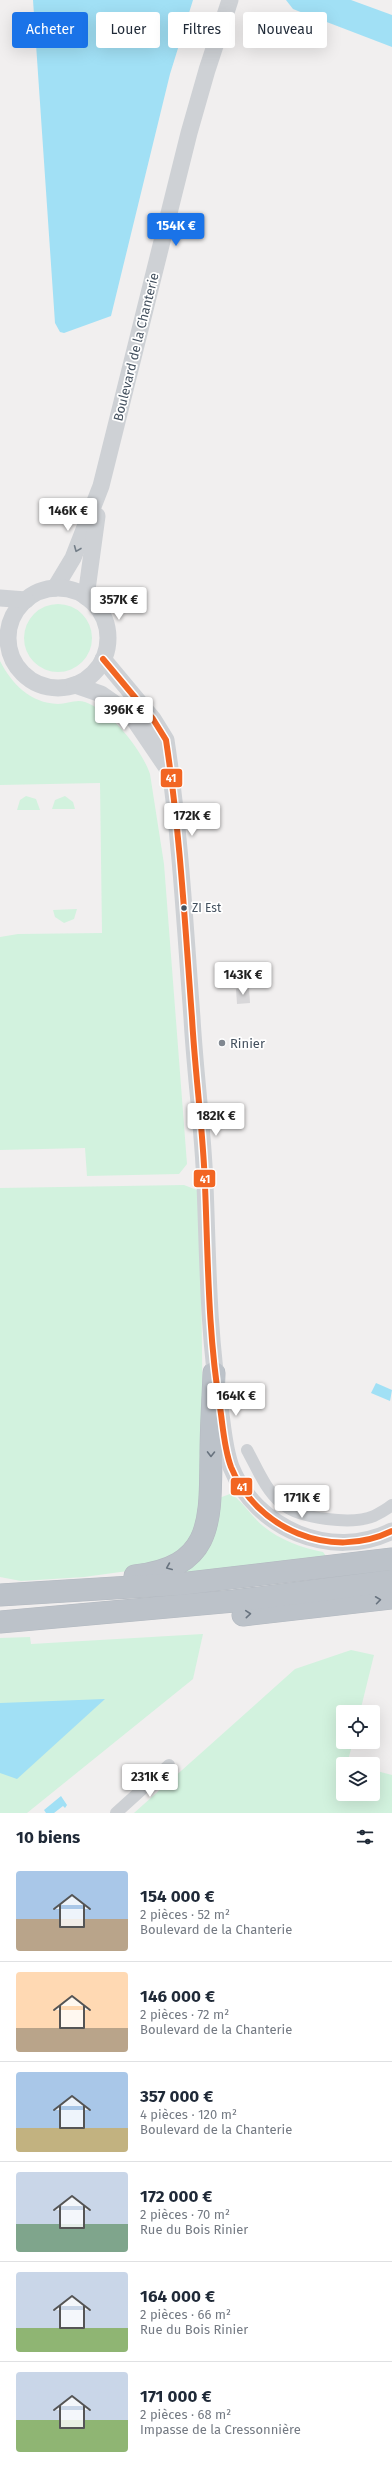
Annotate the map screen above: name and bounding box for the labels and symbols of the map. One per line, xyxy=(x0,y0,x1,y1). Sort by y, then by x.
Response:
pin: 154K € xyxy=(143,213,209,247)
street label: Boulevard de la Chanterie xyxy=(110,271,162,423)
pin: 146K € xyxy=(35,498,101,532)
one-way arrow xyxy=(73,545,81,552)
pin: 357K € xyxy=(86,587,152,621)
pin: 396K € xyxy=(91,697,157,731)
line badge: 41 xyxy=(160,768,183,788)
text: 41 xyxy=(166,772,176,785)
pin: 172K € xyxy=(159,803,225,837)
place label: ZI Est xyxy=(192,901,222,915)
marker: ZI Est xyxy=(179,903,189,913)
pin: 143K € xyxy=(210,962,276,996)
place label: Rinier xyxy=(230,1036,265,1051)
marker: Rinier xyxy=(217,1038,227,1048)
pin: 182K € xyxy=(183,1103,249,1137)
line badge: 41 xyxy=(193,1169,216,1188)
text: 41 xyxy=(200,1173,210,1186)
pin: 164K € xyxy=(203,1383,269,1417)
one-way arrow xyxy=(207,1451,215,1457)
line badge: 41 xyxy=(230,1477,253,1496)
text: 41 xyxy=(237,1481,247,1494)
pin: 171K € xyxy=(269,1485,335,1519)
one-way arrow xyxy=(166,1562,174,1570)
one-way arrow xyxy=(374,1596,381,1605)
one-way arrow xyxy=(245,1610,251,1619)
pin: 231K € xyxy=(117,1764,183,1798)

